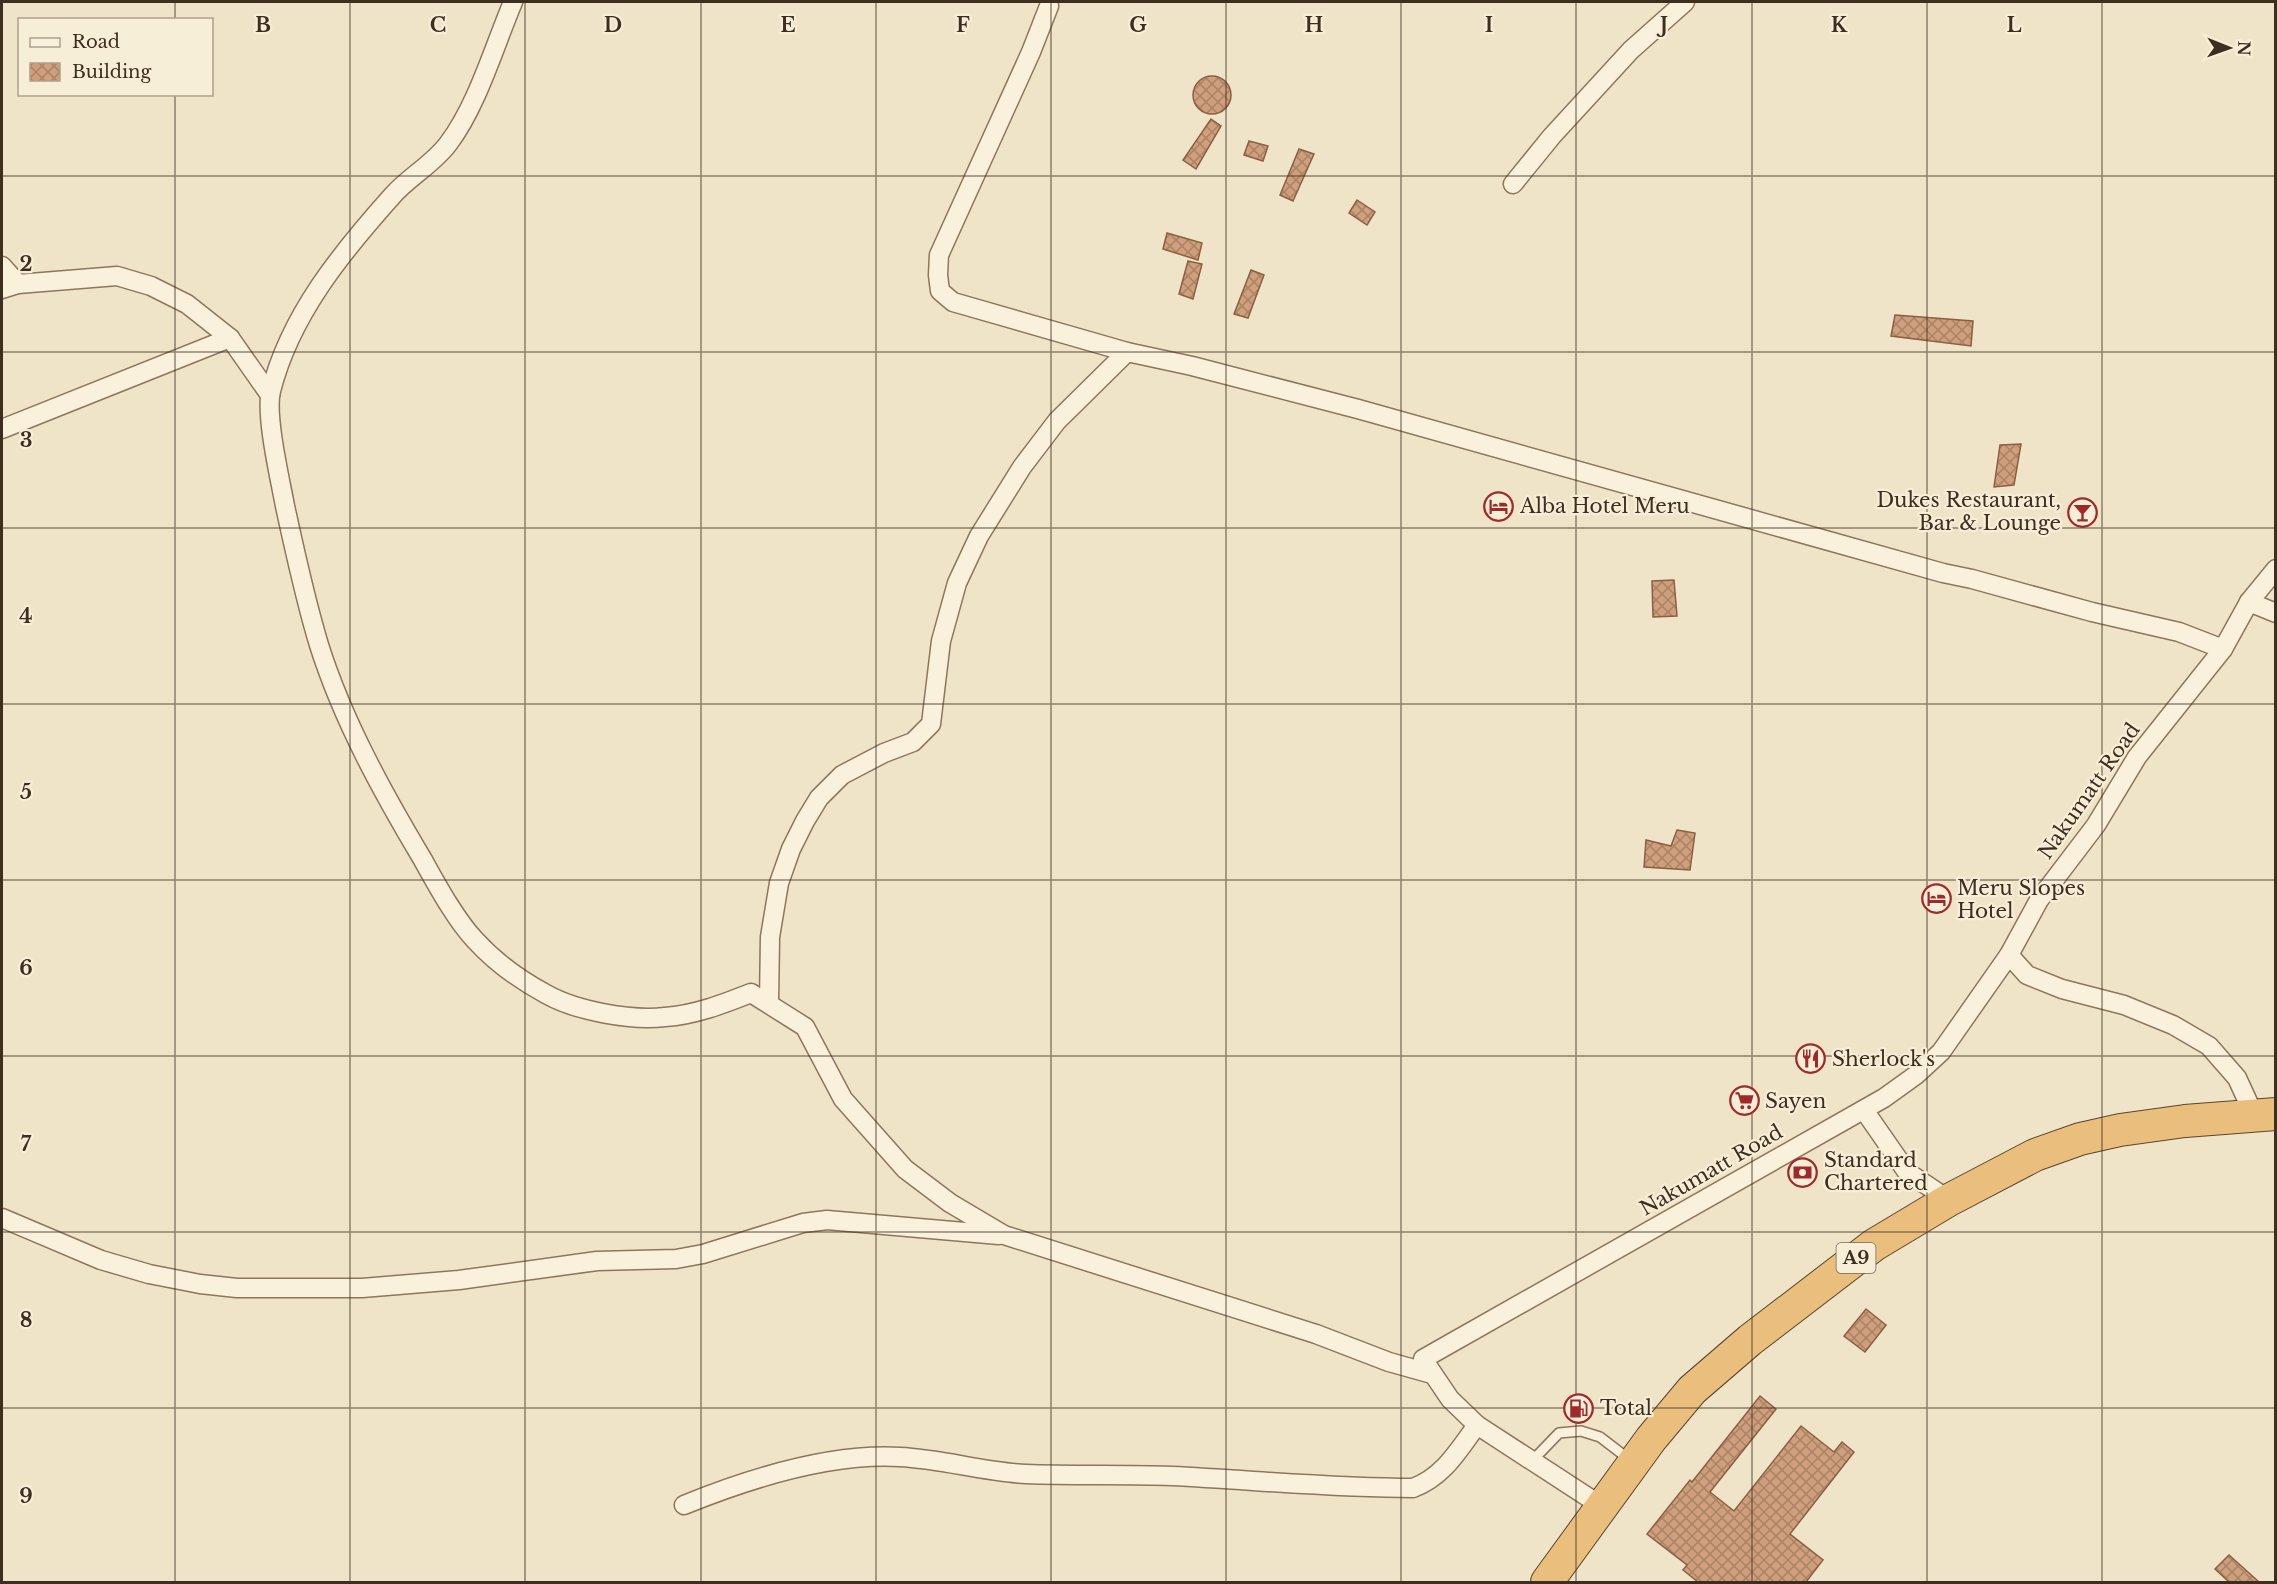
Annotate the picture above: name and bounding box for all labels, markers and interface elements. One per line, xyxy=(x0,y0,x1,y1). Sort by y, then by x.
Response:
text: B xyxy=(255,13,271,37)
text: C xyxy=(430,13,446,37)
text: D xyxy=(604,13,622,37)
text: E xyxy=(780,13,796,37)
text: F xyxy=(956,13,970,37)
text: G xyxy=(1129,13,1147,37)
text: H xyxy=(1305,13,1324,37)
text: I xyxy=(1485,13,1493,37)
text: J xyxy=(1656,13,1668,37)
text: K xyxy=(1831,13,1848,37)
text: L xyxy=(2006,13,2022,37)
legend xyxy=(18,18,213,96)
north arrow xyxy=(2199,18,2259,78)
text: Road xyxy=(72,31,120,53)
text: N xyxy=(2234,41,2254,56)
text: Building xyxy=(72,61,151,83)
text: 2 xyxy=(19,252,33,276)
text: 3 xyxy=(20,428,32,452)
place label: Dukes Restaurant, Bar & Lounge xyxy=(1876,488,2061,535)
hotel icon: Alba Hotel Meru xyxy=(1483,490,1515,522)
place label: Alba Hotel Meru xyxy=(1519,494,1690,518)
bar icon: Dukes Restaurant, Bar & Lounge xyxy=(2066,496,2098,528)
text: 4 xyxy=(19,604,33,628)
street label: Nakumatt Road xyxy=(2033,718,2145,864)
text: 5 xyxy=(20,780,32,804)
place label: Meru Slopes Hotel xyxy=(1957,876,2085,923)
hotel icon: Meru Slopes Hotel xyxy=(1920,883,1952,915)
text: 6 xyxy=(19,956,33,980)
restaurant icon: Sherlock's xyxy=(1795,1043,1827,1075)
place label: Sherlock's xyxy=(1832,1047,1935,1071)
supermarket icon: Sayen xyxy=(1728,1085,1760,1117)
place label: Sayen xyxy=(1765,1089,1826,1113)
street label: Nakumatt Road xyxy=(1635,1119,1787,1221)
text: 7 xyxy=(21,1132,32,1156)
place label: Standard Chartered xyxy=(1824,1148,1928,1195)
bank icon: Standard Chartered xyxy=(1787,1156,1819,1188)
road number: A9 xyxy=(1836,1243,1876,1273)
text: 8 xyxy=(20,1308,32,1332)
fuel station icon: Total xyxy=(1563,1392,1595,1424)
place label: Total xyxy=(1600,1396,1652,1420)
text: 9 xyxy=(19,1484,33,1508)

